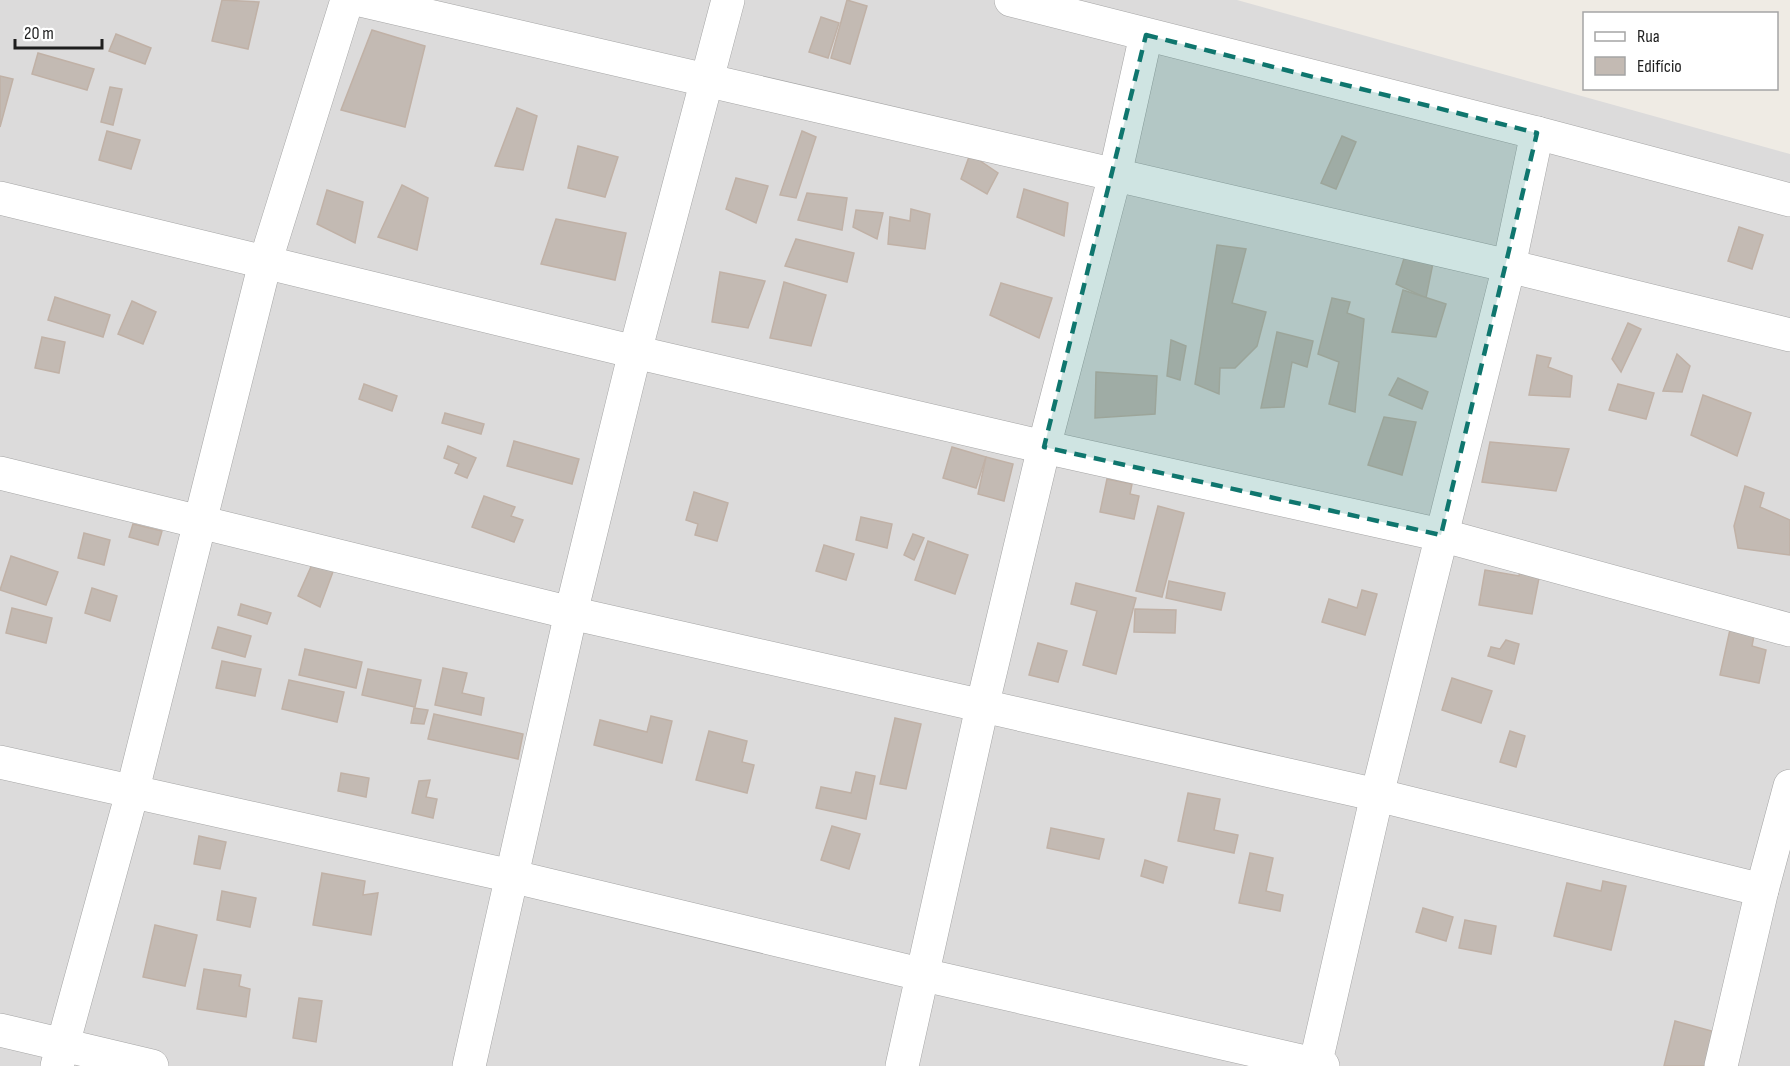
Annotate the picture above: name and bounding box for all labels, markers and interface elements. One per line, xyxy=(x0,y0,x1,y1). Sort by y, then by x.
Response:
scale bar xyxy=(15,12,102,50)
legend xyxy=(1583,12,1778,90)
text: 20 m xyxy=(24,23,54,44)
text: Rua xyxy=(1637,26,1660,47)
text: Edifício xyxy=(1637,56,1682,77)

